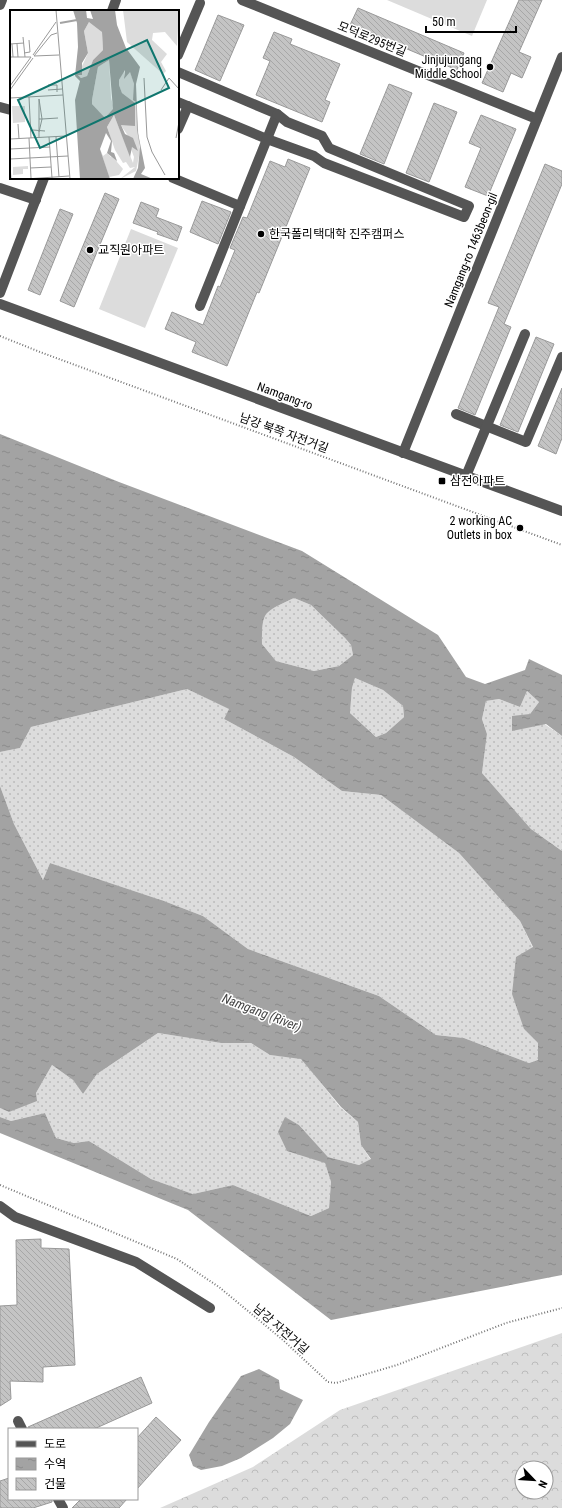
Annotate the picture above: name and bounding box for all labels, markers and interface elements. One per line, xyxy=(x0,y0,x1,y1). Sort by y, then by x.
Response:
scale bar xyxy=(426,8,516,34)
inset map xyxy=(10,10,179,179)
text: 50 m xyxy=(432,15,456,29)
street label: 모덕로295번길 xyxy=(336,19,408,59)
place label: Jinjujungang Middle School xyxy=(415,53,482,81)
marker: Jinjujungang Middle School xyxy=(485,62,495,72)
street label: Namgang-ro 1463beon-gil xyxy=(442,191,500,309)
place label: 한국폴리택대학 진주캠퍼스 xyxy=(269,227,404,241)
marker: 한국폴리택대학 진주캠퍼스 xyxy=(256,229,266,239)
place label: 교직원아파트 xyxy=(98,243,164,257)
marker: 교직원아파트 xyxy=(85,245,95,255)
street label: Namgang-ro xyxy=(255,379,315,413)
street label: 남강 북쪽 자전거길 xyxy=(238,410,330,456)
place label: 삼전아파트 xyxy=(450,474,505,488)
marker: 삼전아파트 xyxy=(437,476,447,486)
place label: 2 working AC Outlets in box xyxy=(447,514,512,542)
marker: 2 working AC Outlets in box xyxy=(515,523,525,533)
water label: Namgang (River) xyxy=(220,990,304,1034)
street label: 남강 자전거길 xyxy=(250,1301,312,1357)
legend xyxy=(8,1428,138,1500)
text: 도로 xyxy=(44,1437,66,1451)
text: 수역 xyxy=(44,1457,66,1471)
north arrow xyxy=(514,1460,554,1500)
text: 건물 xyxy=(44,1477,66,1491)
text: N xyxy=(535,1478,550,1490)

